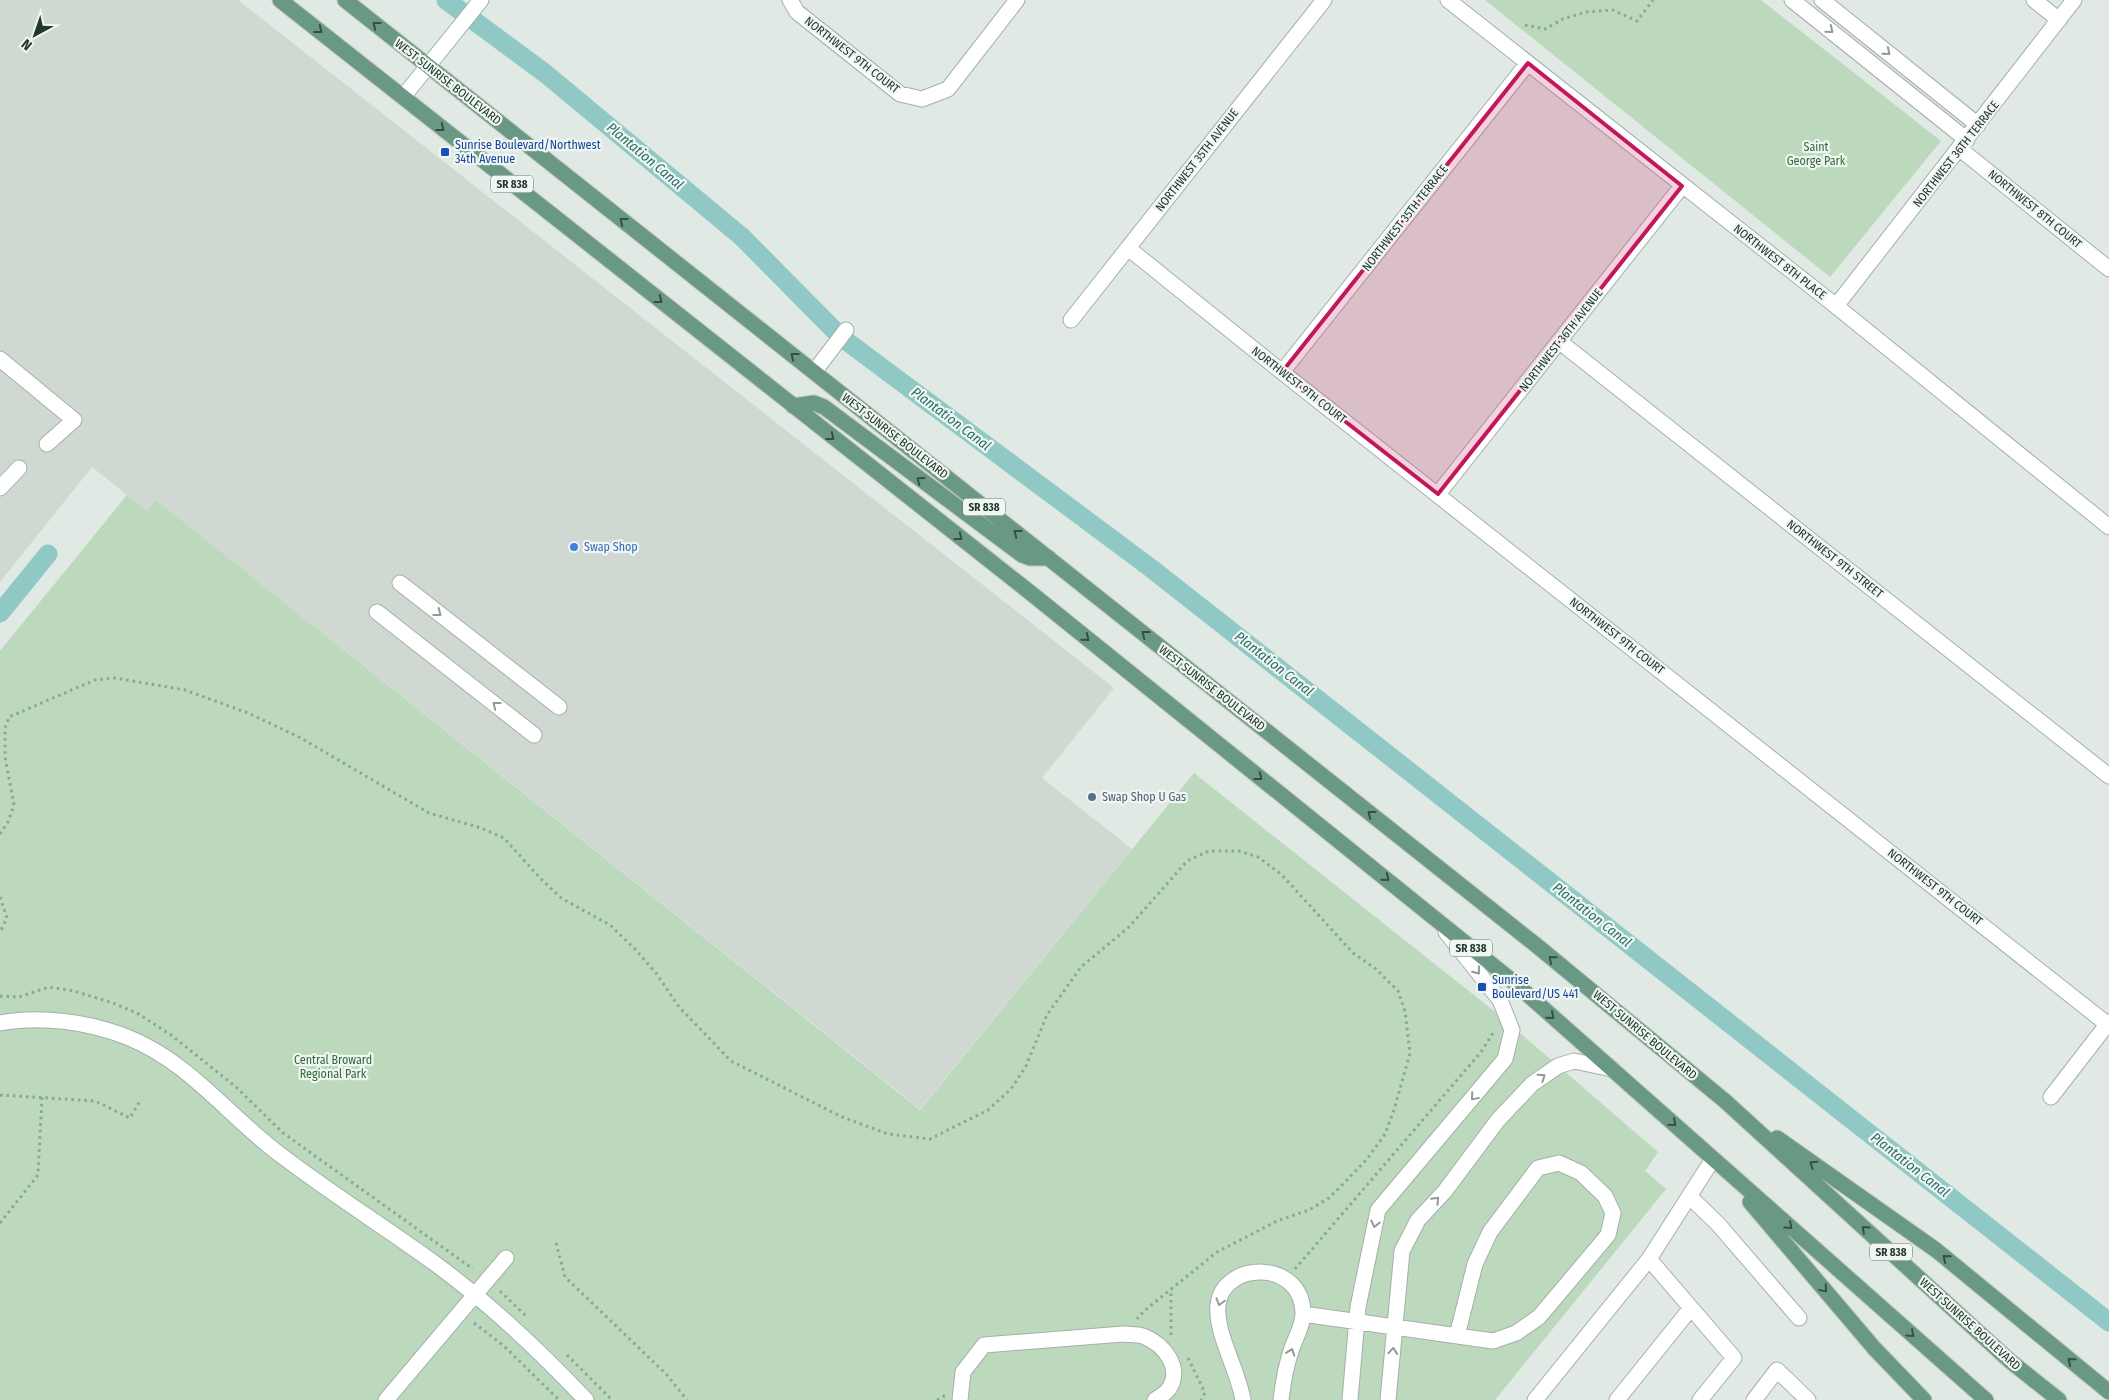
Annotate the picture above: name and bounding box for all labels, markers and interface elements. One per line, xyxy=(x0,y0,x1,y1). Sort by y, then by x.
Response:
north arrow xyxy=(10,10,60,60)
street label: NORTHWEST 9TH COURT xyxy=(802,14,902,97)
one-way arrow xyxy=(373,22,382,30)
one-way arrow xyxy=(313,25,322,34)
one-way arrow xyxy=(1825,25,1834,34)
text: N xyxy=(18,35,36,54)
street label: WEST SUNRISE BOULEVARD xyxy=(392,36,504,128)
one-way arrow xyxy=(1881,47,1890,55)
street label: NORTHWEST 36TH TERRACE xyxy=(1910,98,2002,210)
street label: NORTHWEST 35TH AVENUE xyxy=(1153,106,1242,214)
water label: Plantation Canal xyxy=(603,119,687,193)
one-way arrow xyxy=(435,122,444,130)
place label: Sunrise Boulevard/Northwest 34th Avenue xyxy=(455,138,601,166)
park label: Saint George Park xyxy=(1787,140,1846,168)
marker: Sunrise Boulevard/Northwest 34th Avenue xyxy=(439,146,451,158)
street label: NORTHWEST 35TH TERRACE xyxy=(1359,162,1451,274)
street label: NORTHWEST 8TH COURT xyxy=(1985,167,2085,251)
road number: SR 838 xyxy=(491,175,533,192)
one-way arrow xyxy=(620,218,629,226)
street label: NORTHWEST 8TH PLACE xyxy=(1731,222,1829,303)
street label: NORTHWEST 36TH AVENUE xyxy=(1516,285,1606,394)
one-way arrow xyxy=(653,294,663,303)
street label: NORTHWEST 9TH COURT xyxy=(1249,344,1349,427)
one-way arrow xyxy=(791,354,800,362)
water label: Plantation Canal xyxy=(908,384,994,455)
street label: WEST SUNRISE BOULEVARD xyxy=(839,390,951,482)
one-way arrow xyxy=(825,431,834,439)
one-way arrow xyxy=(916,477,926,486)
road number: SR 838 xyxy=(963,498,1005,516)
street label: NORTHWEST 9TH STREET xyxy=(1784,517,1886,601)
one-way arrow xyxy=(1014,530,1023,539)
one-way arrow xyxy=(953,531,963,540)
place label: Swap Shop xyxy=(584,540,638,554)
marker: Swap Shop xyxy=(568,541,580,553)
street label: NORTHWEST 9TH COURT xyxy=(1567,595,1667,678)
one-way arrow xyxy=(432,607,442,616)
water label: Plantation Canal xyxy=(1231,628,1317,700)
one-way arrow xyxy=(1142,632,1151,640)
one-way arrow xyxy=(1080,633,1089,641)
street label: WEST SUNRISE BOULEVARD xyxy=(1156,642,1268,734)
one-way arrow xyxy=(493,703,502,711)
one-way arrow xyxy=(1253,771,1262,779)
place label: Swap Shop U Gas xyxy=(1102,790,1186,804)
marker: Swap Shop U Gas xyxy=(1086,791,1098,803)
one-way arrow xyxy=(1367,810,1376,819)
street label: NORTHWEST 9TH COURT xyxy=(1885,846,1985,929)
one-way arrow xyxy=(1380,873,1389,882)
water label: Plantation Canal xyxy=(1549,879,1635,951)
road number: SR 838 xyxy=(1450,940,1492,956)
one-way arrow xyxy=(1549,955,1558,964)
one-way arrow xyxy=(1472,965,1480,974)
place label: Sunrise Boulevard/US 441 xyxy=(1492,973,1579,1001)
marker: Sunrise Boulevard/US 441 xyxy=(1476,981,1488,993)
street label: WEST SUNRISE BOULEVARD xyxy=(1590,988,1700,1082)
one-way arrow xyxy=(1545,1010,1554,1018)
park label: Central Broward Regional Park xyxy=(294,1053,372,1081)
one-way arrow xyxy=(1536,1074,1545,1083)
one-way arrow xyxy=(1471,1091,1480,1100)
one-way arrow xyxy=(1667,1117,1676,1126)
water label: Plantation Canal xyxy=(1867,1129,1953,1201)
one-way arrow xyxy=(1809,1161,1819,1170)
one-way arrow xyxy=(1430,1197,1439,1206)
one-way arrow xyxy=(1370,1219,1381,1228)
one-way arrow xyxy=(1783,1220,1792,1229)
one-way arrow xyxy=(1862,1226,1871,1235)
road number: SR 838 xyxy=(1870,1244,1912,1260)
one-way arrow xyxy=(1942,1254,1951,1263)
street label: WEST SUNRISE BOULEVARD xyxy=(1917,1275,2023,1373)
one-way arrow xyxy=(1819,1283,1827,1292)
one-way arrow xyxy=(1215,1298,1226,1306)
one-way arrow xyxy=(1905,1328,1914,1337)
one-way arrow xyxy=(1387,1347,1398,1355)
one-way arrow xyxy=(1285,1349,1295,1357)
one-way arrow xyxy=(2068,1357,2077,1366)

